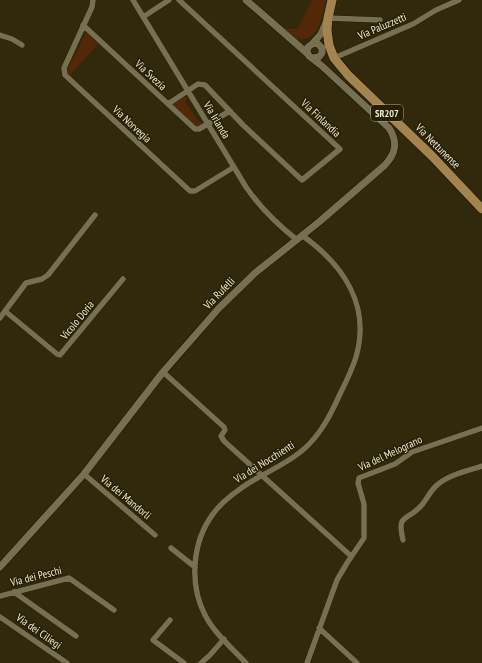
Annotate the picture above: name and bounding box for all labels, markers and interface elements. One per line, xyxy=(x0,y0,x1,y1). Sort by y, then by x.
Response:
street label: Via Paluzzetti xyxy=(355,10,408,43)
street label: Via Svezia xyxy=(131,56,170,93)
street label: Via Finlandia xyxy=(297,95,344,140)
street label: Via Irlanda xyxy=(200,98,233,141)
street label: Via Norvegia xyxy=(109,102,154,146)
road number: SR207 xyxy=(371,105,403,121)
street label: Via Nettunense xyxy=(412,120,464,172)
street label: Via Rufelli xyxy=(200,274,238,313)
street label: Vicolo Doria xyxy=(56,298,97,343)
street label: Via del Melograno xyxy=(355,432,424,474)
street label: Via dei Nocchienti xyxy=(230,438,297,487)
street label: Via dei Mandorli xyxy=(97,471,154,522)
street label: Via dei Peschi xyxy=(8,563,63,589)
street label: Via dei Ciliegi xyxy=(13,610,64,652)

